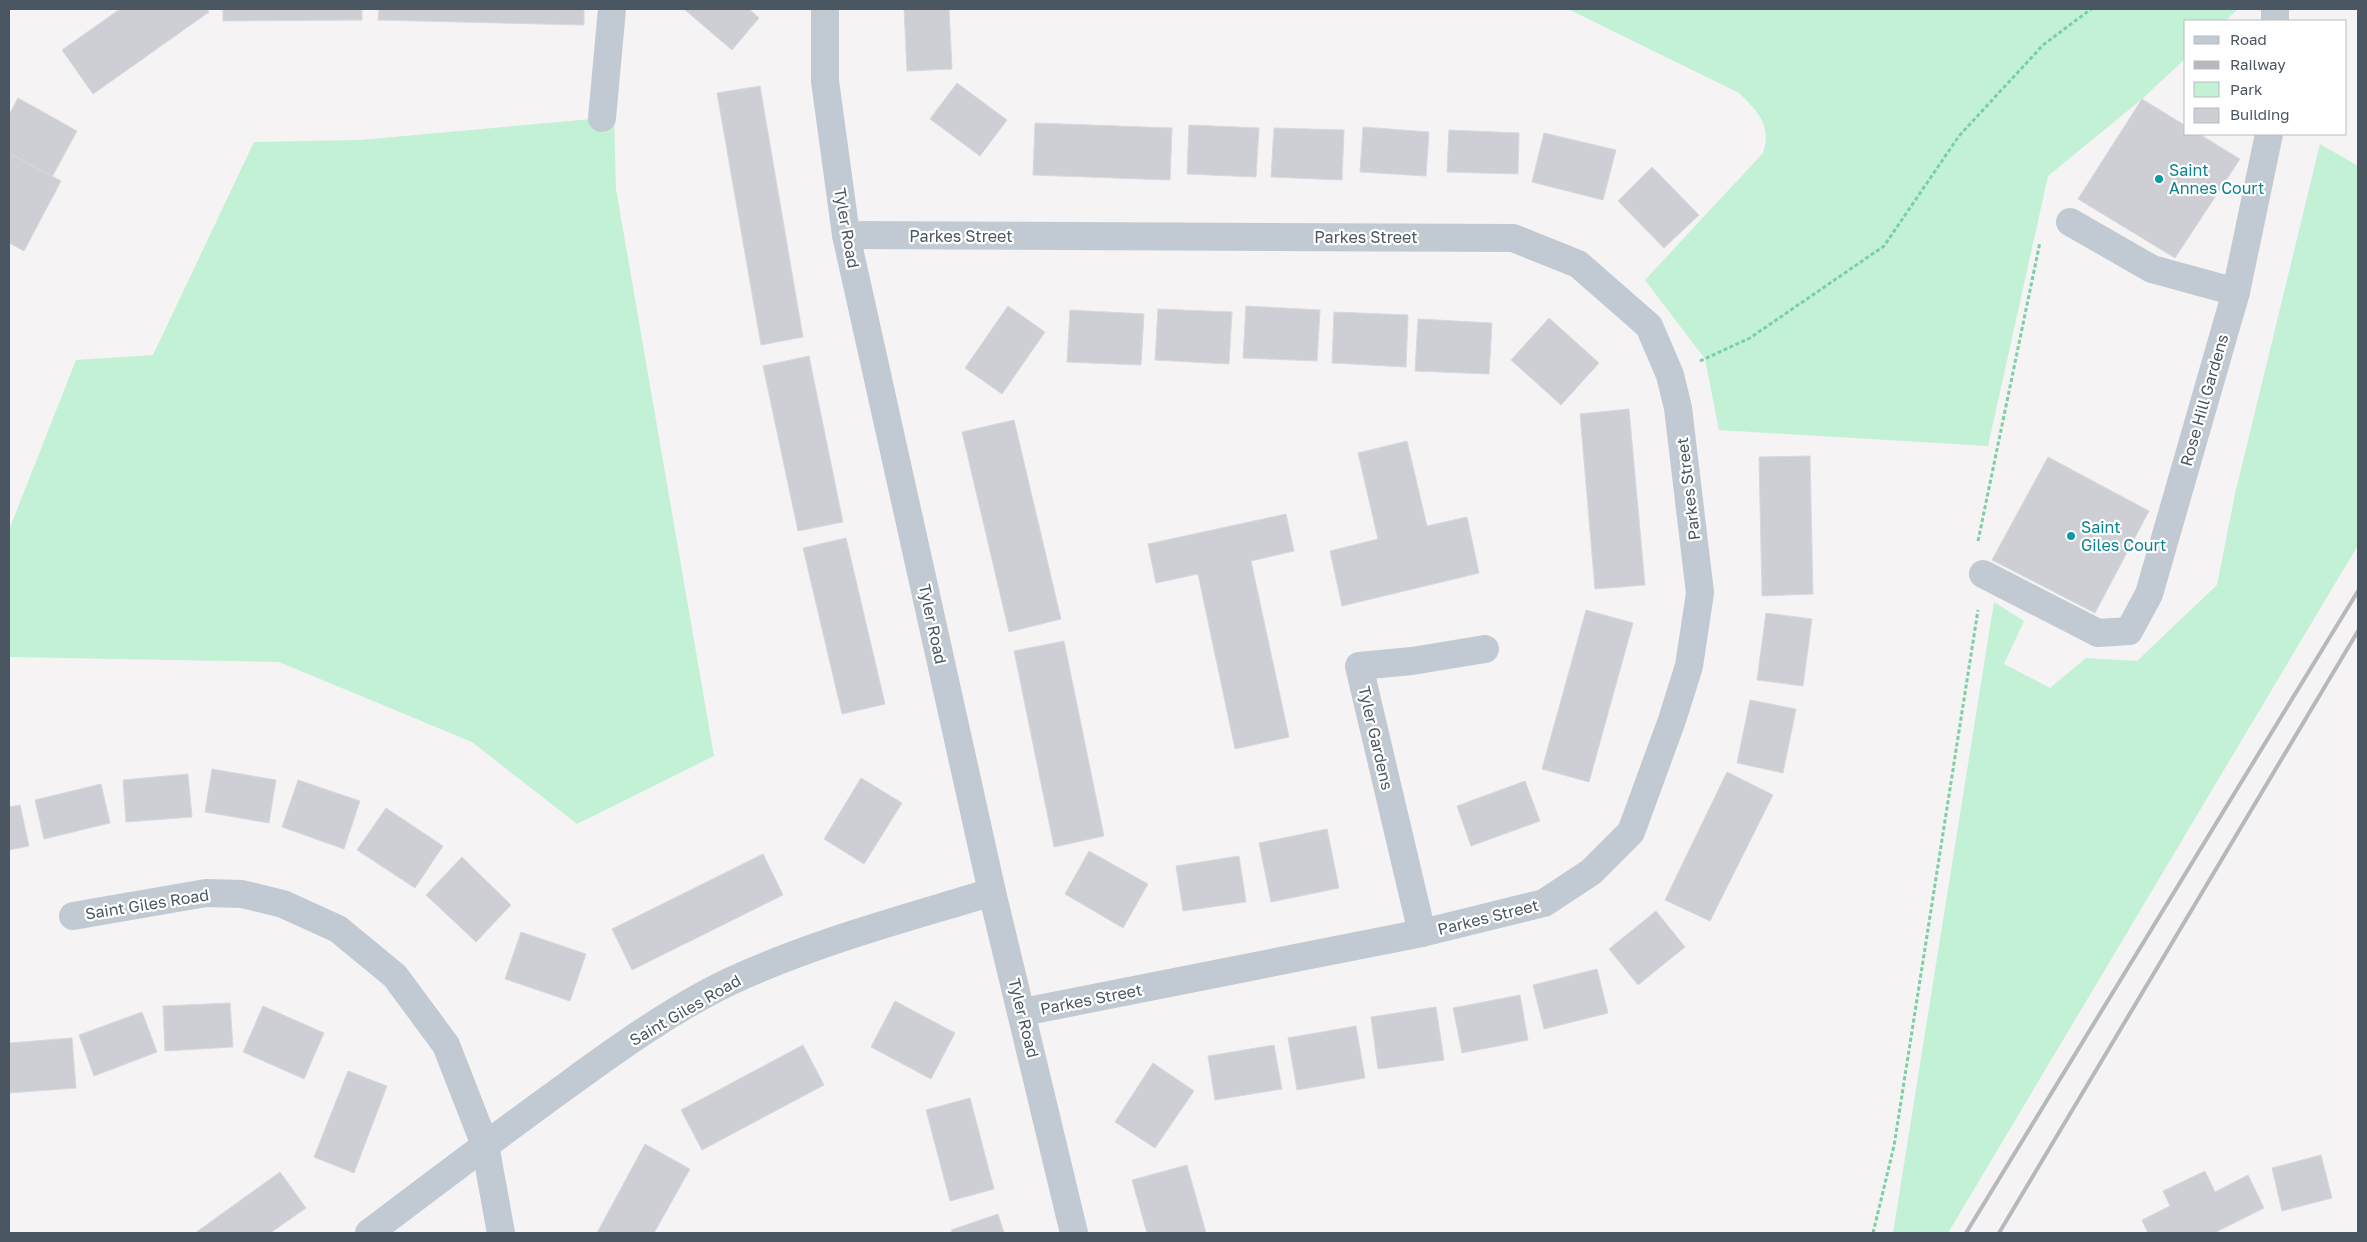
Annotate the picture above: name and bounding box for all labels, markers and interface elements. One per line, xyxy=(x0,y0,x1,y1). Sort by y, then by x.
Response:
legend xyxy=(2184,20,2347,135)
text: Road xyxy=(2230,30,2267,48)
text: Railway xyxy=(2230,55,2286,73)
text: Park xyxy=(2230,80,2263,98)
text: Building xyxy=(2230,105,2290,123)
place label: Saint Annes Court xyxy=(2169,160,2264,198)
marker: Saint Annes Court xyxy=(2153,173,2165,185)
street label: Tyler Road xyxy=(830,186,864,270)
street label: Parkes Street xyxy=(909,226,1013,246)
street label: Parkes Street xyxy=(1314,227,1418,247)
street label: Rose Hill Gardens xyxy=(2176,332,2232,468)
street label: Parkes Street xyxy=(1672,436,1704,542)
place label: Saint Giles Court xyxy=(2081,517,2166,555)
marker: Saint Giles Court xyxy=(2065,530,2077,542)
street label: Tyler Road xyxy=(915,582,951,666)
street label: Tyler Gardens xyxy=(1354,684,1398,792)
street label: Saint Giles Road xyxy=(84,884,210,924)
street label: Parkes Street xyxy=(1435,895,1541,939)
street label: Saint Giles Road xyxy=(626,970,744,1050)
street label: Tyler Road xyxy=(1004,976,1044,1060)
street label: Parkes Street xyxy=(1038,979,1144,1019)

